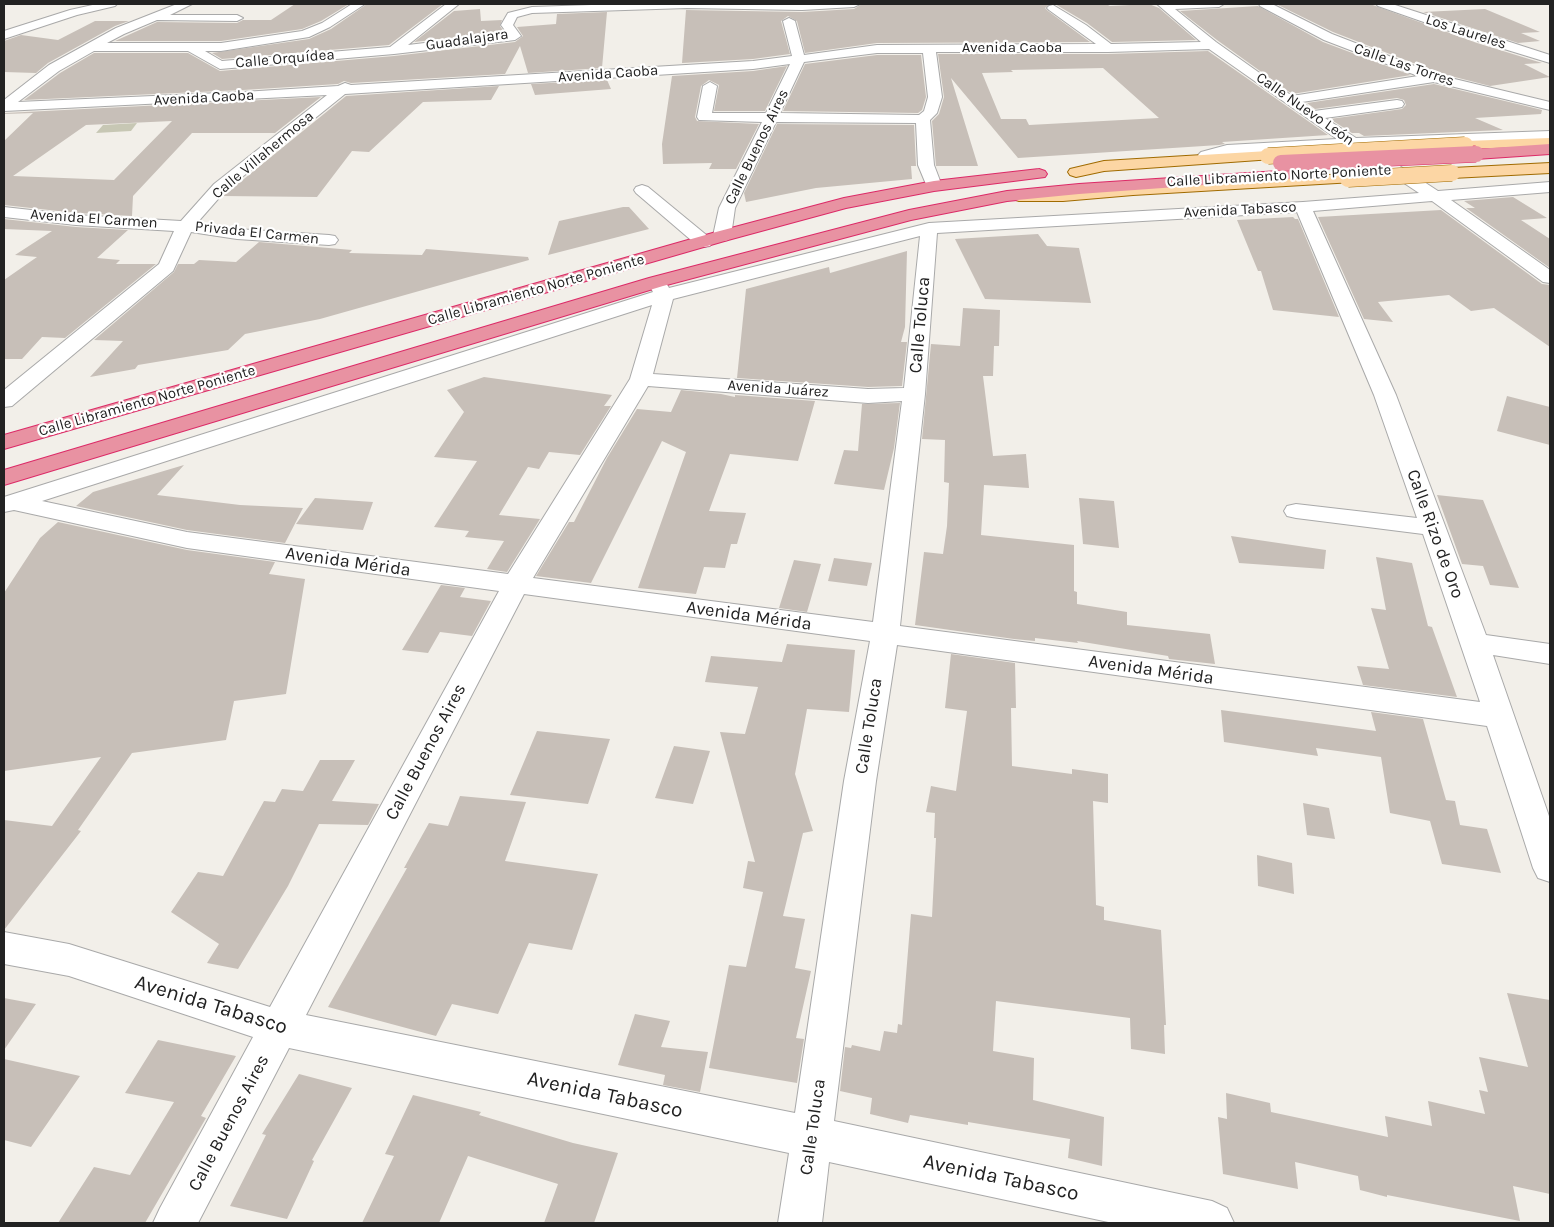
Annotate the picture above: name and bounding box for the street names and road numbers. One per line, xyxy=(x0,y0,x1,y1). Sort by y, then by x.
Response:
street label: Los Laureles xyxy=(1423,10,1509,54)
street label: Guadalajara xyxy=(425,25,509,55)
street label: Avenida Caoba xyxy=(962,39,1062,57)
street label: Calle Las Torres xyxy=(1352,39,1456,91)
street label: Calle Orquídea xyxy=(235,46,335,72)
street label: Avenida Caoba xyxy=(557,62,659,86)
street label: Calle Nuevo León xyxy=(1253,69,1357,149)
street label: Avenida Caoba xyxy=(153,86,255,110)
street label: Calle Buenos Aires xyxy=(721,86,793,208)
street label: Calle Villahermosa xyxy=(208,107,318,203)
street label: Calle Libramiento Norte Poniente xyxy=(1166,161,1392,191)
street label: Avenida Tabasco xyxy=(1183,198,1297,222)
street label: Avenida El Carmen xyxy=(30,206,158,232)
street label: Privada El Carmen xyxy=(194,218,320,248)
street label: Calle Libramiento Norte Poniente xyxy=(426,250,646,330)
street label: Calle Toluca xyxy=(905,276,935,374)
street label: Calle Libramiento Norte Poniente xyxy=(37,361,257,441)
street label: Avenida Juárez xyxy=(727,376,829,402)
street label: Calle Rizo de Oro xyxy=(1402,467,1468,601)
street label: Avenida Mérida xyxy=(284,543,412,581)
street label: Avenida Mérida xyxy=(685,597,813,635)
street label: Avenida Mérida xyxy=(1087,651,1215,689)
street label: Calle Toluca xyxy=(851,676,887,776)
street label: Calle Buenos Aires xyxy=(381,680,471,824)
street label: Avenida Tabasco xyxy=(132,970,290,1040)
street label: Calle Buenos Aires xyxy=(184,1051,274,1195)
street label: Avenida Tabasco xyxy=(525,1066,685,1124)
street label: Calle Toluca xyxy=(796,1077,830,1177)
street label: Avenida Tabasco xyxy=(921,1149,1081,1207)

